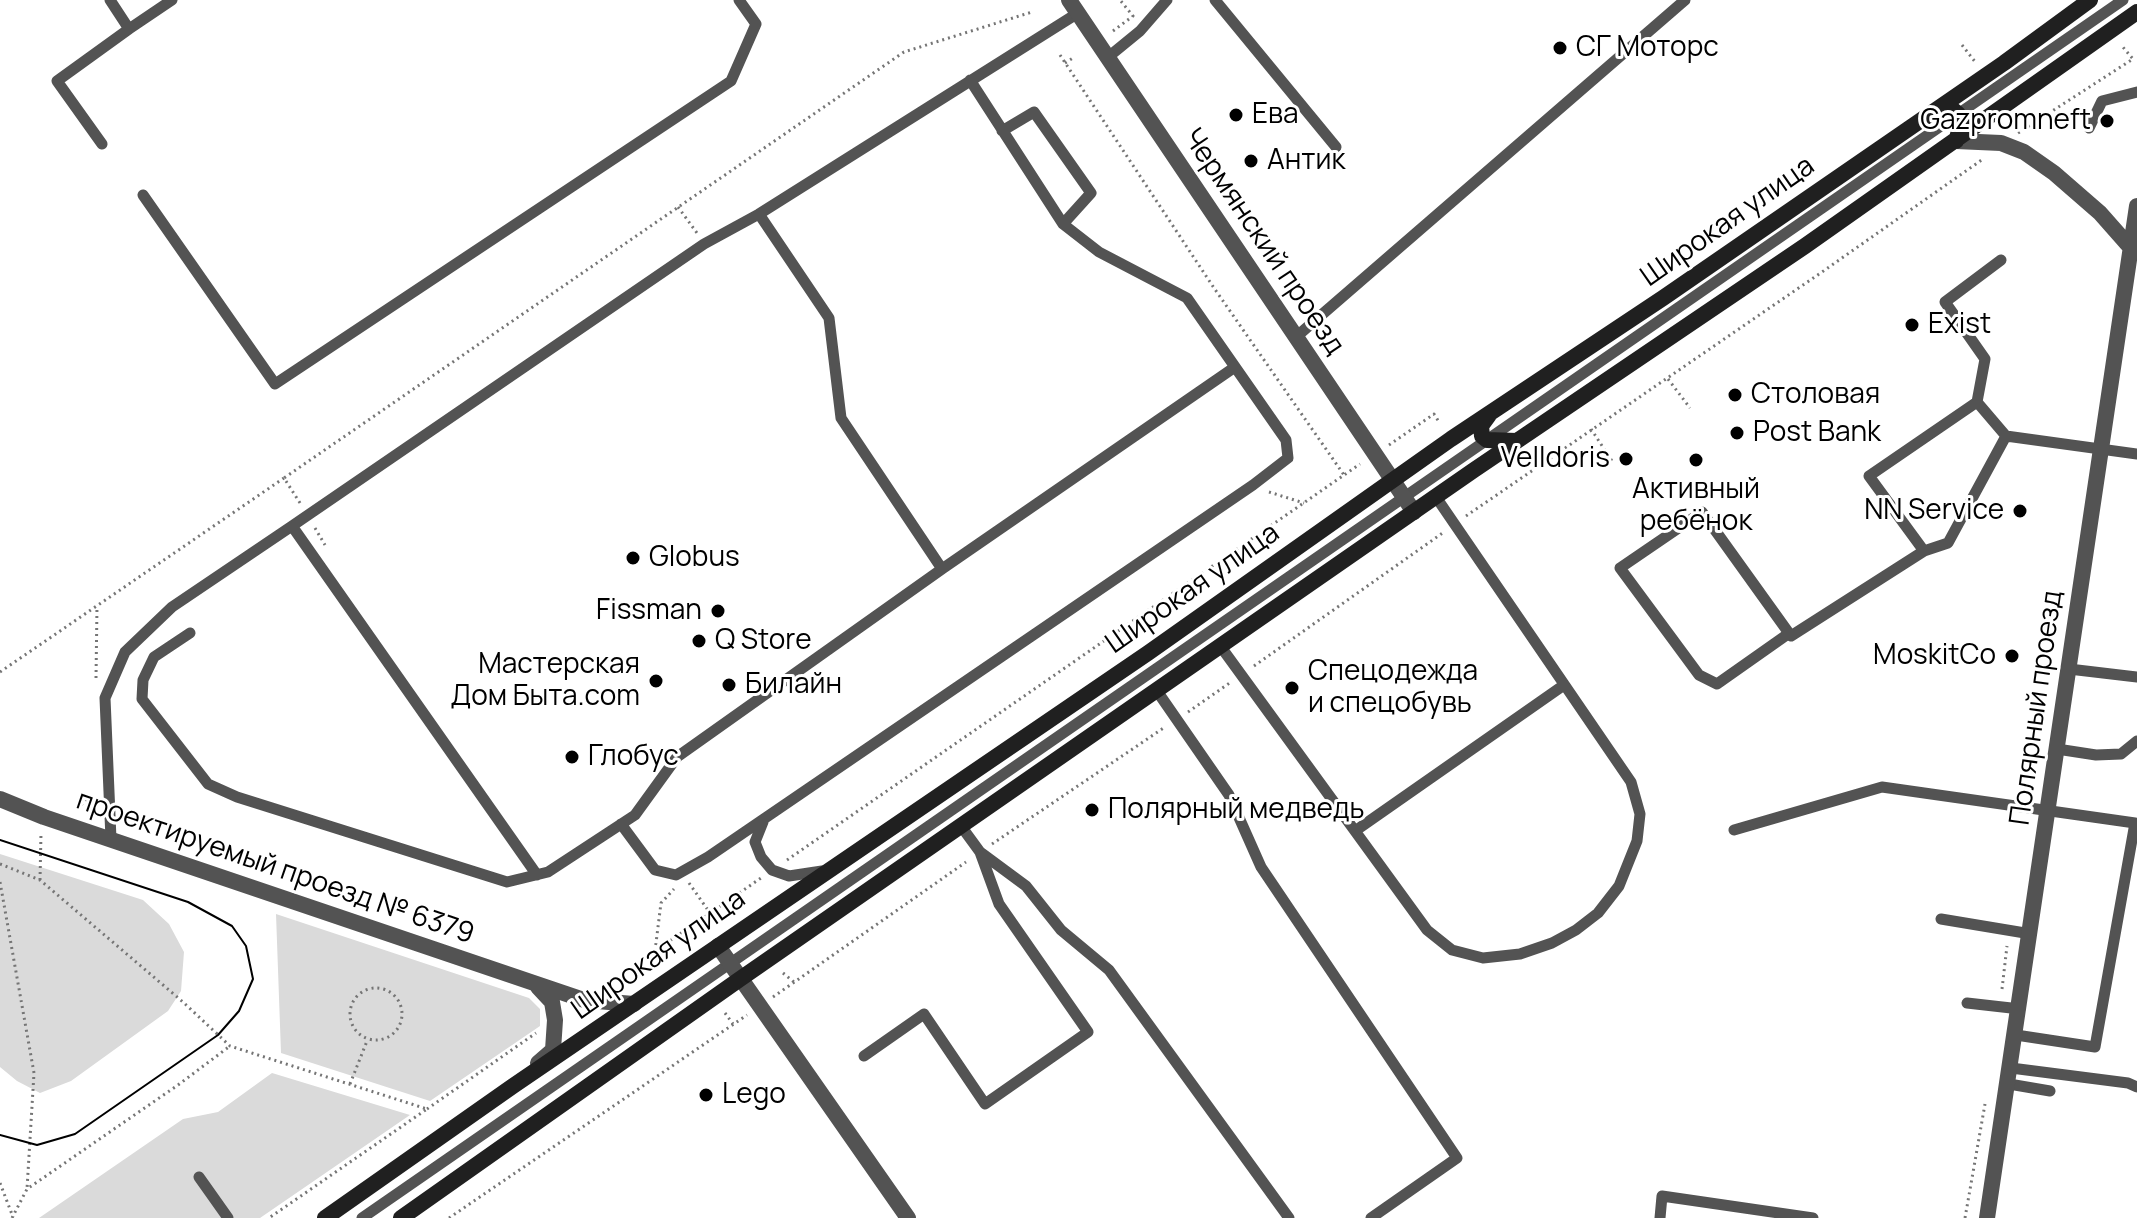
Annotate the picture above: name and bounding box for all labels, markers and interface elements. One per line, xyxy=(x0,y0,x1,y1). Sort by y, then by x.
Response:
place label: СГ Моторс xyxy=(1576,31,1719,65)
marker: СГ Моторс xyxy=(1551,39,1569,57)
place label: Ева xyxy=(1252,98,1299,132)
place label: Gazpromneft xyxy=(1920,104,2091,138)
marker: Ева xyxy=(1227,106,1245,124)
marker: Gazpromneft xyxy=(2098,112,2116,130)
street label: Чермянский проезд xyxy=(1175,123,1351,361)
place label: Антик xyxy=(1267,144,1345,178)
street label: Широкая улица xyxy=(1635,150,1821,294)
marker: Антик xyxy=(1242,152,1260,170)
place label: Exist xyxy=(1928,308,1991,342)
marker: Exist xyxy=(1903,316,1921,334)
place label: Столовая xyxy=(1751,378,1880,412)
marker: Столовая xyxy=(1726,386,1744,404)
place label: Post Bank xyxy=(1753,416,1881,450)
marker: Post Bank xyxy=(1728,424,1746,442)
place label: Velldoris xyxy=(1501,442,1610,476)
marker: Velldoris xyxy=(1617,450,1635,468)
marker: Активный ребёнок xyxy=(1687,451,1705,469)
place label: Активный ребёнок xyxy=(1632,473,1760,539)
place label: NN Service xyxy=(1864,494,2004,528)
marker: NN Service xyxy=(2011,502,2029,520)
street label: Широкая улица xyxy=(1100,517,1286,661)
place label: Globus xyxy=(649,541,740,575)
marker: Globus xyxy=(624,549,642,567)
street label: Полярный проезд xyxy=(2004,588,2070,828)
place label: Fissman xyxy=(596,594,702,628)
marker: Fissman xyxy=(709,602,727,620)
place label: Q Store xyxy=(715,624,812,658)
marker: Q Store xyxy=(690,632,708,650)
place label: MoskitCo xyxy=(1873,639,1996,673)
marker: MoskitCo xyxy=(2003,647,2021,665)
place label: Мастерская Дом Быта.com xyxy=(450,648,640,714)
place label: Спецодежда и спецобувь xyxy=(1308,655,1478,721)
place label: Билайн xyxy=(745,668,842,702)
marker: Мастерская Дом Быта.com xyxy=(647,672,665,690)
marker: Билайн xyxy=(720,676,738,694)
marker: Спецодежда и спецобувь xyxy=(1283,679,1301,697)
place label: Глобус xyxy=(588,740,679,774)
marker: Глобус xyxy=(563,748,581,766)
street label: проектируемый проезд № 6379 xyxy=(72,784,478,952)
place label: Полярный медведь xyxy=(1108,793,1364,827)
marker: Полярный медведь xyxy=(1083,801,1101,819)
street label: Широкая улица xyxy=(566,883,752,1027)
place label: Lego xyxy=(722,1078,786,1112)
marker: Lego xyxy=(697,1086,715,1104)

